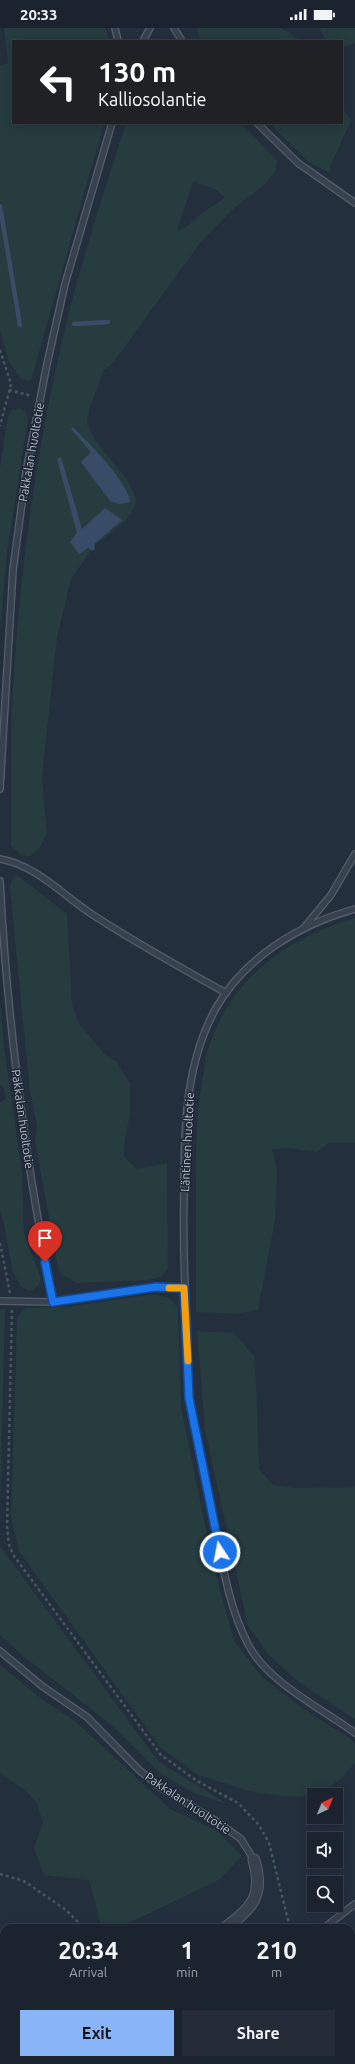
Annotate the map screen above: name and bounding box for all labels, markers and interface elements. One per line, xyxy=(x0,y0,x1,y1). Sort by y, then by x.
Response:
text: 20:33 xyxy=(20,6,58,23)
icon: left xyxy=(32,56,84,108)
text: 130 m xyxy=(98,56,176,87)
text: Kalliosolantie xyxy=(98,89,207,109)
street label: Pakkalan huoltotie xyxy=(16,401,46,503)
street label: Pakkalan huoltotie xyxy=(10,1068,36,1170)
street label: Läntinen huoltotie xyxy=(178,1092,196,1192)
pin xyxy=(28,1221,62,1262)
icon: arrive xyxy=(34,1227,56,1249)
position arrow xyxy=(199,1531,241,1573)
street label: Pakkalan huoltotie xyxy=(143,1770,233,1836)
north arrow xyxy=(307,1788,343,1824)
map controls xyxy=(307,1788,343,1912)
button: sound xyxy=(307,1832,343,1868)
button: search xyxy=(307,1876,343,1912)
text: 20:34 xyxy=(58,1937,118,1964)
text: 1 xyxy=(180,1937,194,1964)
text: 210 xyxy=(256,1937,297,1964)
text: Arrival xyxy=(69,1965,107,1979)
text: min xyxy=(176,1965,198,1979)
text: m xyxy=(271,1965,282,1979)
button: Exit xyxy=(20,2010,174,2056)
button: Share xyxy=(182,2010,335,2056)

